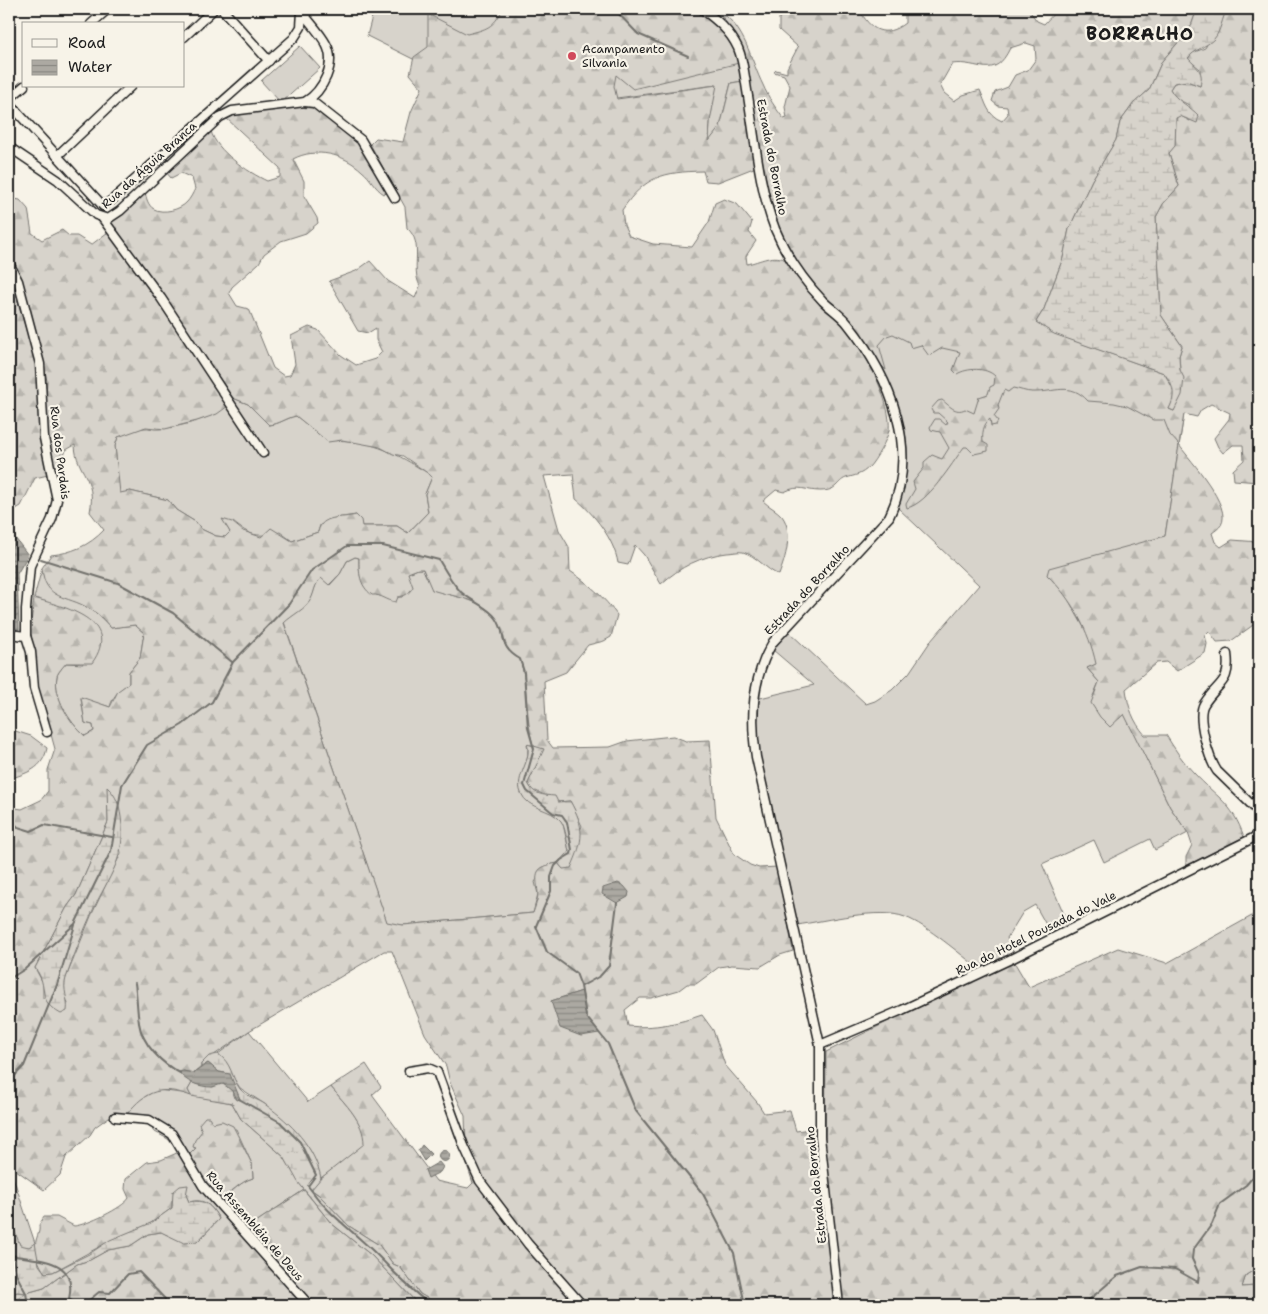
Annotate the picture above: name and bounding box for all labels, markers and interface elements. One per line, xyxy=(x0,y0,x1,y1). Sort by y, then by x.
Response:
legend xyxy=(22,22,185,88)
district label: BORRALHO xyxy=(1086,22,1194,46)
text: Road xyxy=(68,33,106,53)
place label: Acampamento Silvania xyxy=(582,41,665,71)
marker: Acampamento Silvania xyxy=(566,50,578,62)
text: Water xyxy=(68,57,112,77)
street label: Estrada do Borralho xyxy=(753,97,791,217)
street label: Rua da Águia Branca xyxy=(98,118,200,212)
street label: Rua dos Pardais xyxy=(46,405,74,501)
street label: Estrada do Borralho xyxy=(761,541,853,639)
street label: Rua do Hotel Pousada do Vale xyxy=(953,887,1119,979)
street label: Estrada do Borralho xyxy=(802,1125,830,1245)
street label: Rua Assembléia de Deus xyxy=(203,1168,307,1284)

